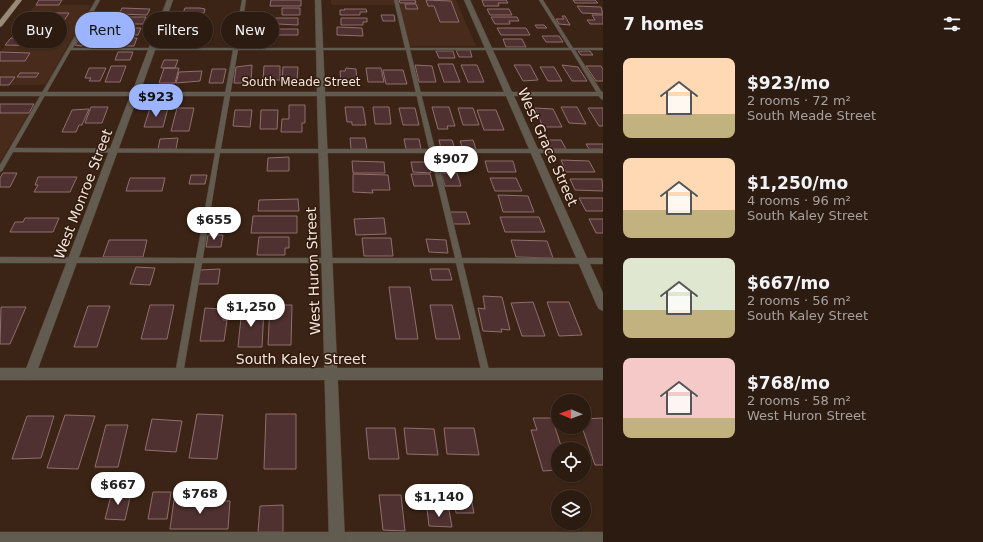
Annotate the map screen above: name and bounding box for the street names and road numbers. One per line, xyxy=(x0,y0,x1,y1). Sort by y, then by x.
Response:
street label: South Meade Street xyxy=(241,75,361,89)
street label: West Grace Street xyxy=(515,86,581,209)
street label: West Monroe Street xyxy=(51,126,115,261)
street label: West Huron Street xyxy=(303,206,323,335)
street label: South Kaley Street xyxy=(236,351,367,367)

